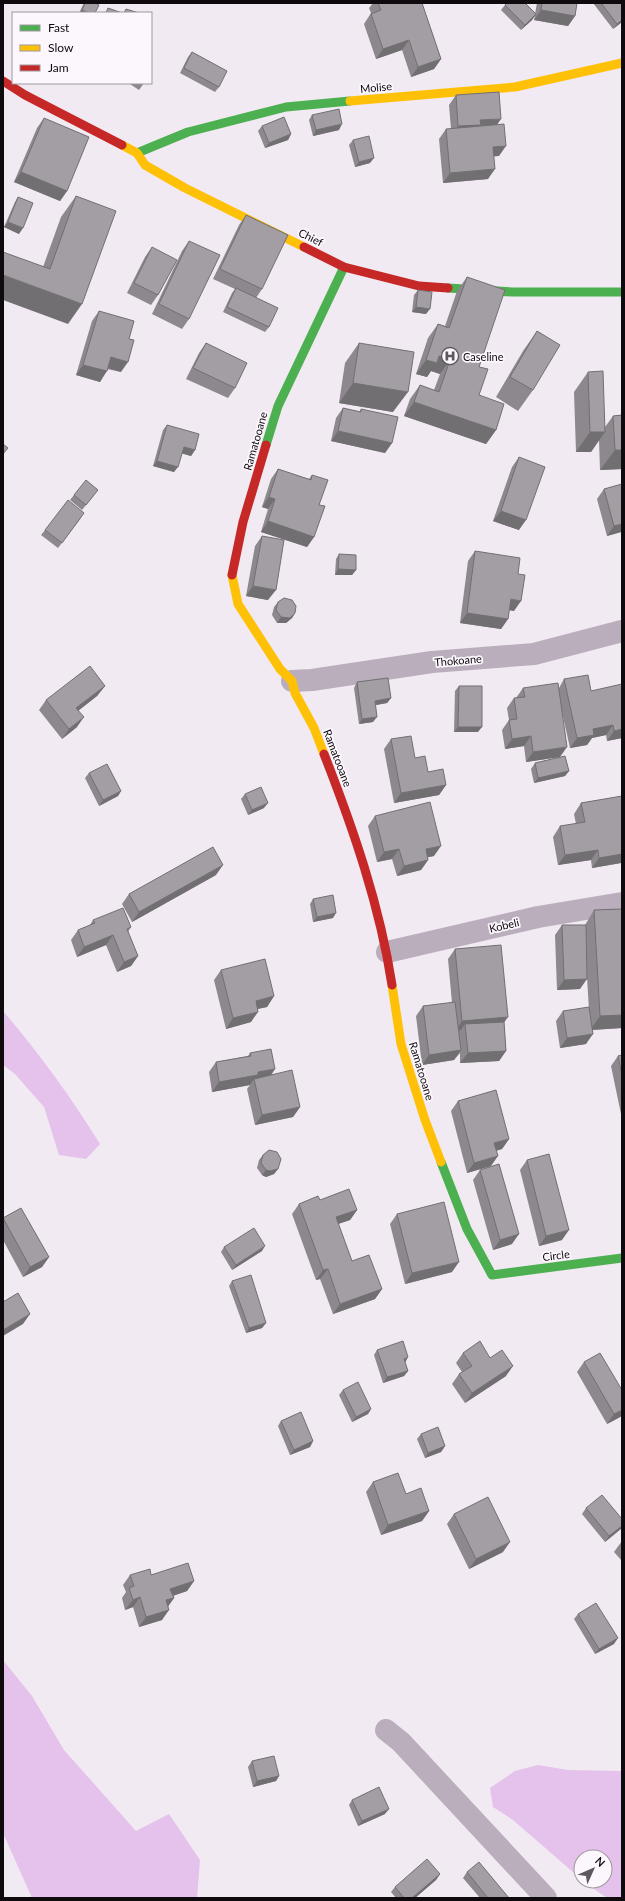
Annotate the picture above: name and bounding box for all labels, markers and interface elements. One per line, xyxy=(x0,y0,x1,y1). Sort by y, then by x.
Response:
legend xyxy=(12,12,152,84)
text: Fast xyxy=(48,20,70,35)
text: Slow xyxy=(48,40,74,55)
text: Jam xyxy=(48,60,69,75)
street label: Molise xyxy=(359,79,393,95)
street label: Chief xyxy=(297,226,326,249)
hospital icon: Caseline xyxy=(440,346,460,366)
place label: Caseline xyxy=(463,350,504,363)
street label: Ramatooane xyxy=(240,410,270,472)
street label: Thokoane xyxy=(434,651,483,669)
street label: Ramatooane xyxy=(321,727,355,789)
street label: Kobeli xyxy=(488,915,521,935)
street label: Ramatooane xyxy=(407,1040,437,1102)
street label: Circle xyxy=(542,1247,571,1263)
north arrow xyxy=(573,1849,613,1889)
text: N xyxy=(593,1854,608,1869)

